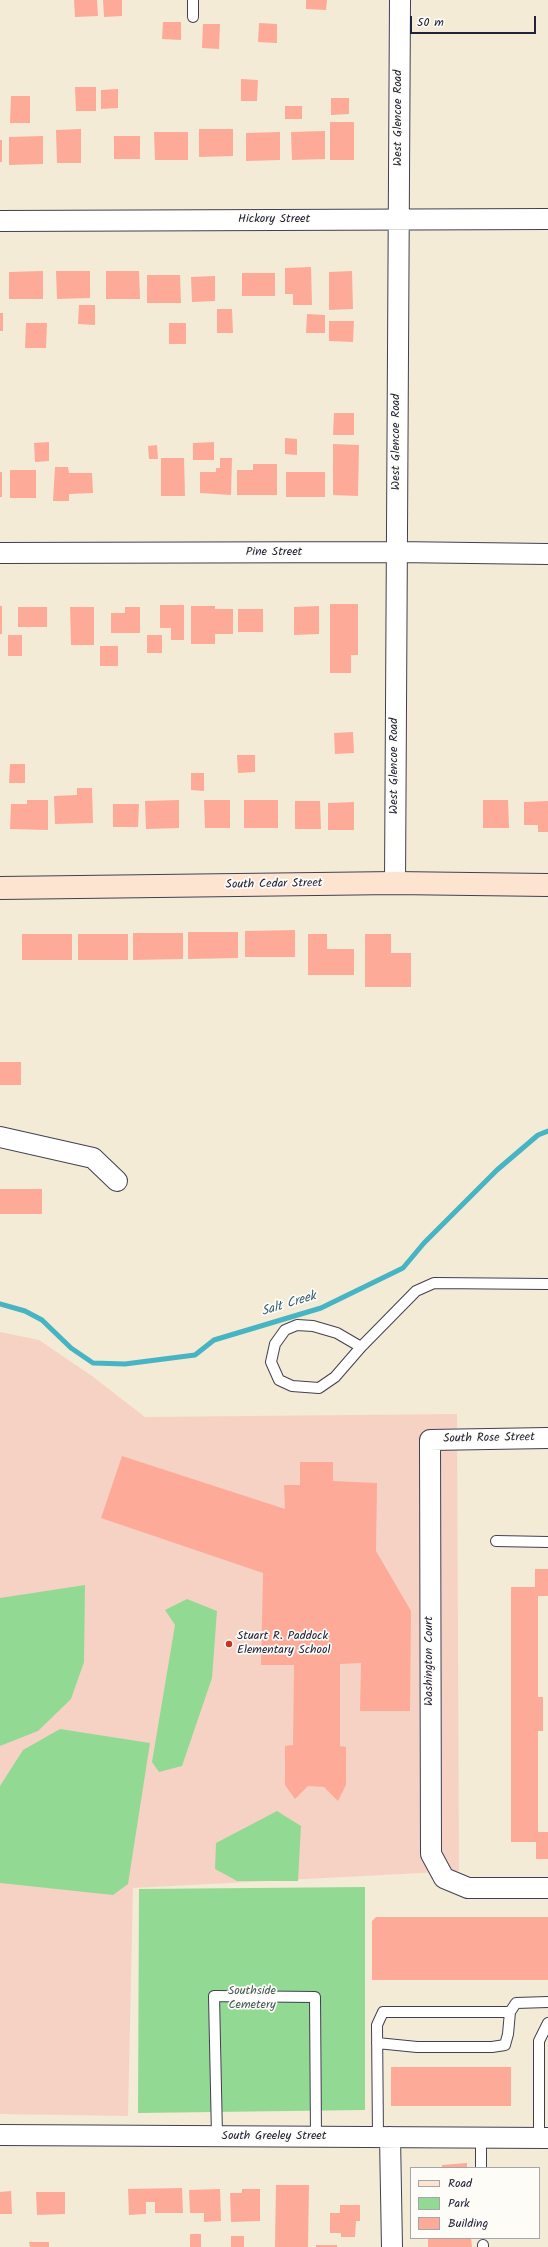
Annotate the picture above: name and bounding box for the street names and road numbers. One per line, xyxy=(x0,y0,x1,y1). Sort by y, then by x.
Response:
street label: West Glencoe Road xyxy=(392,70,406,166)
street label: Hickory Street xyxy=(238,213,310,227)
street label: West Glencoe Road xyxy=(390,394,404,490)
street label: Pine Street xyxy=(246,546,302,560)
street label: West Glencoe Road xyxy=(388,718,402,814)
street label: South Cedar Street xyxy=(225,877,323,893)
street label: South Rose Street xyxy=(443,1431,535,1447)
street label: Washington Court xyxy=(423,1616,437,1706)
street label: South Greeley Street xyxy=(222,2130,326,2144)

